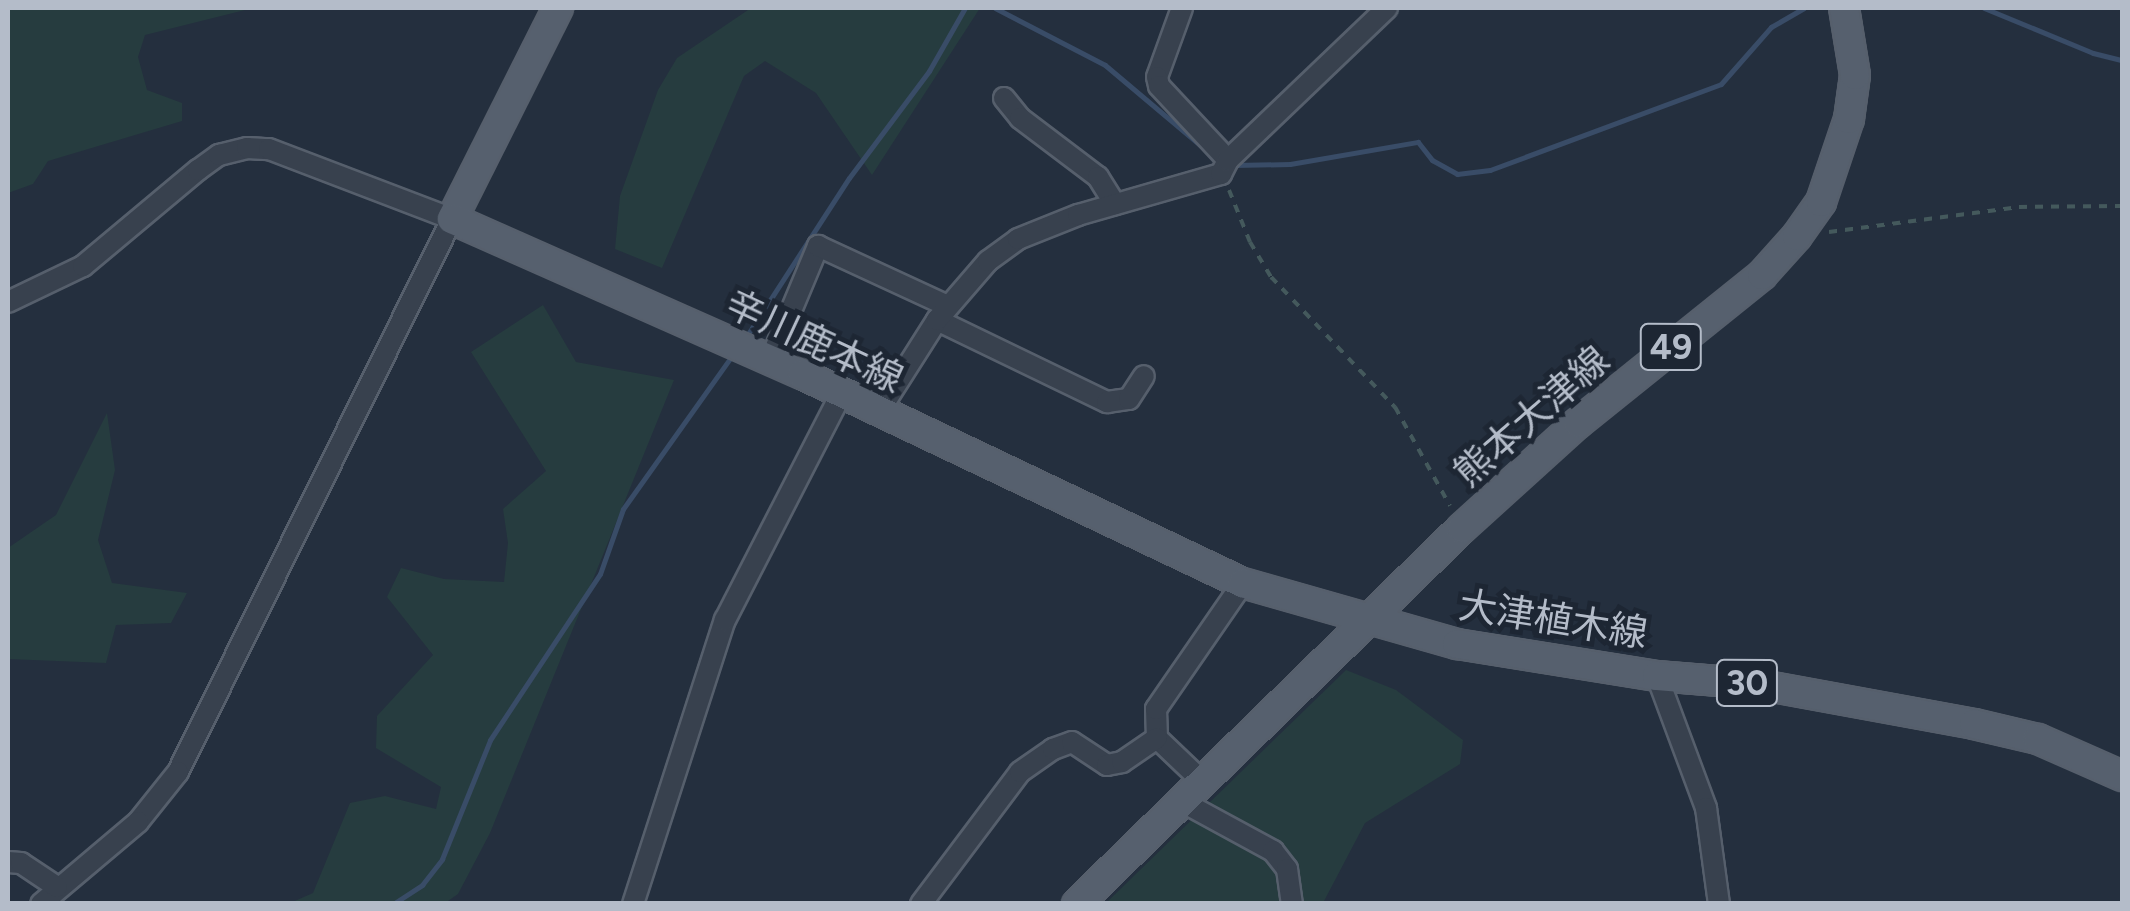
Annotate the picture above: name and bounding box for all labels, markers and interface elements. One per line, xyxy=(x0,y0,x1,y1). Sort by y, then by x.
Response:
street label: 辛川鹿本線 xyxy=(718,281,910,403)
road number: 49 xyxy=(1638,317,1704,377)
street label: 熊本大津線 xyxy=(1445,337,1619,497)
street label: 大津植木線 xyxy=(1456,583,1650,657)
road number: 30 xyxy=(1714,653,1780,713)

